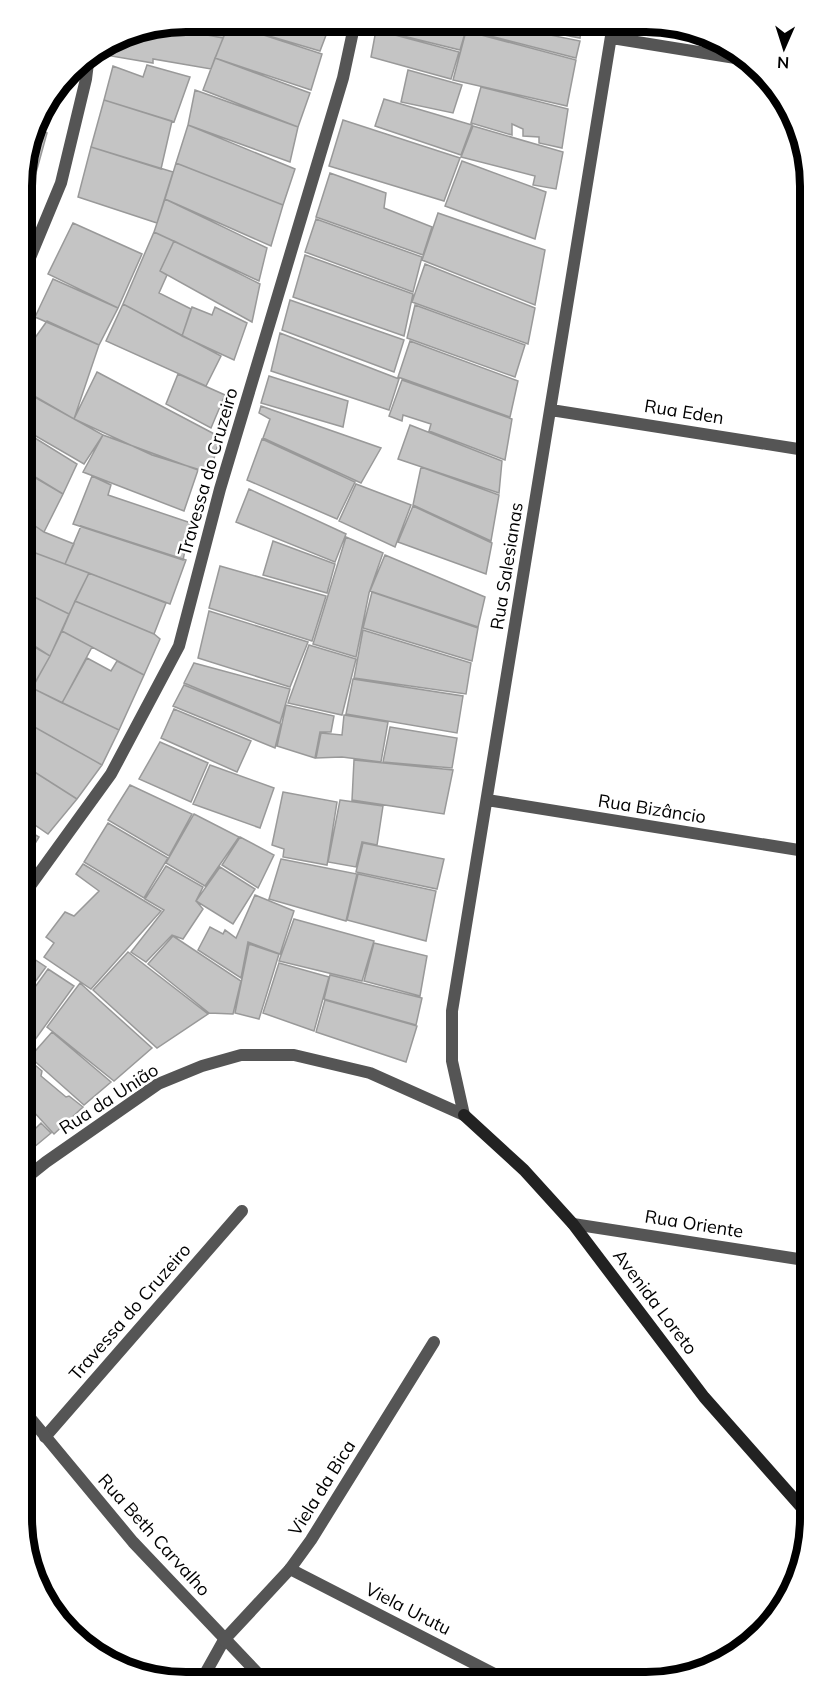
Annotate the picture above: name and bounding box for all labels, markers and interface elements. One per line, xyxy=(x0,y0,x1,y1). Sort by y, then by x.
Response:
north arrow xyxy=(754,18,814,78)
text: N xyxy=(777,53,790,73)
street label: Travessa do Cruzeiro xyxy=(172,385,243,559)
street label: Rua Eden xyxy=(643,394,725,429)
street label: Rua Salesianas xyxy=(485,500,528,631)
street label: Rua Bizâncio xyxy=(596,789,708,828)
street label: Rua da União xyxy=(55,1058,163,1139)
street label: Rua Oriente xyxy=(643,1204,745,1243)
street label: Travessa do Cruzeiro xyxy=(64,1238,195,1385)
street label: Avenida Loreto xyxy=(608,1245,702,1359)
street label: Viela da Bica xyxy=(283,1435,360,1540)
street label: Rua Beth Carvalho xyxy=(93,1469,215,1601)
street label: Viela Urutu xyxy=(361,1577,455,1640)

